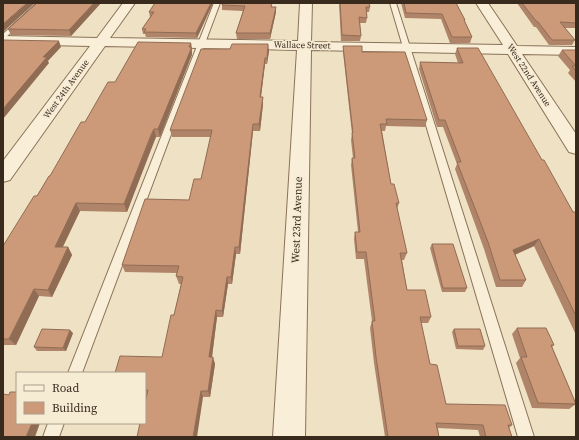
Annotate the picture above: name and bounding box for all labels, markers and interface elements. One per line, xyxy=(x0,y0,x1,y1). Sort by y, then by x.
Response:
street label: Wallace Street xyxy=(273,39,331,51)
street label: West 22nd Avenue xyxy=(504,41,554,109)
street label: West 24th Avenue xyxy=(40,57,92,121)
street label: West 23rd Avenue xyxy=(288,176,306,264)
legend xyxy=(16,372,146,424)
text: Road xyxy=(52,380,79,396)
text: Building xyxy=(52,400,97,416)

